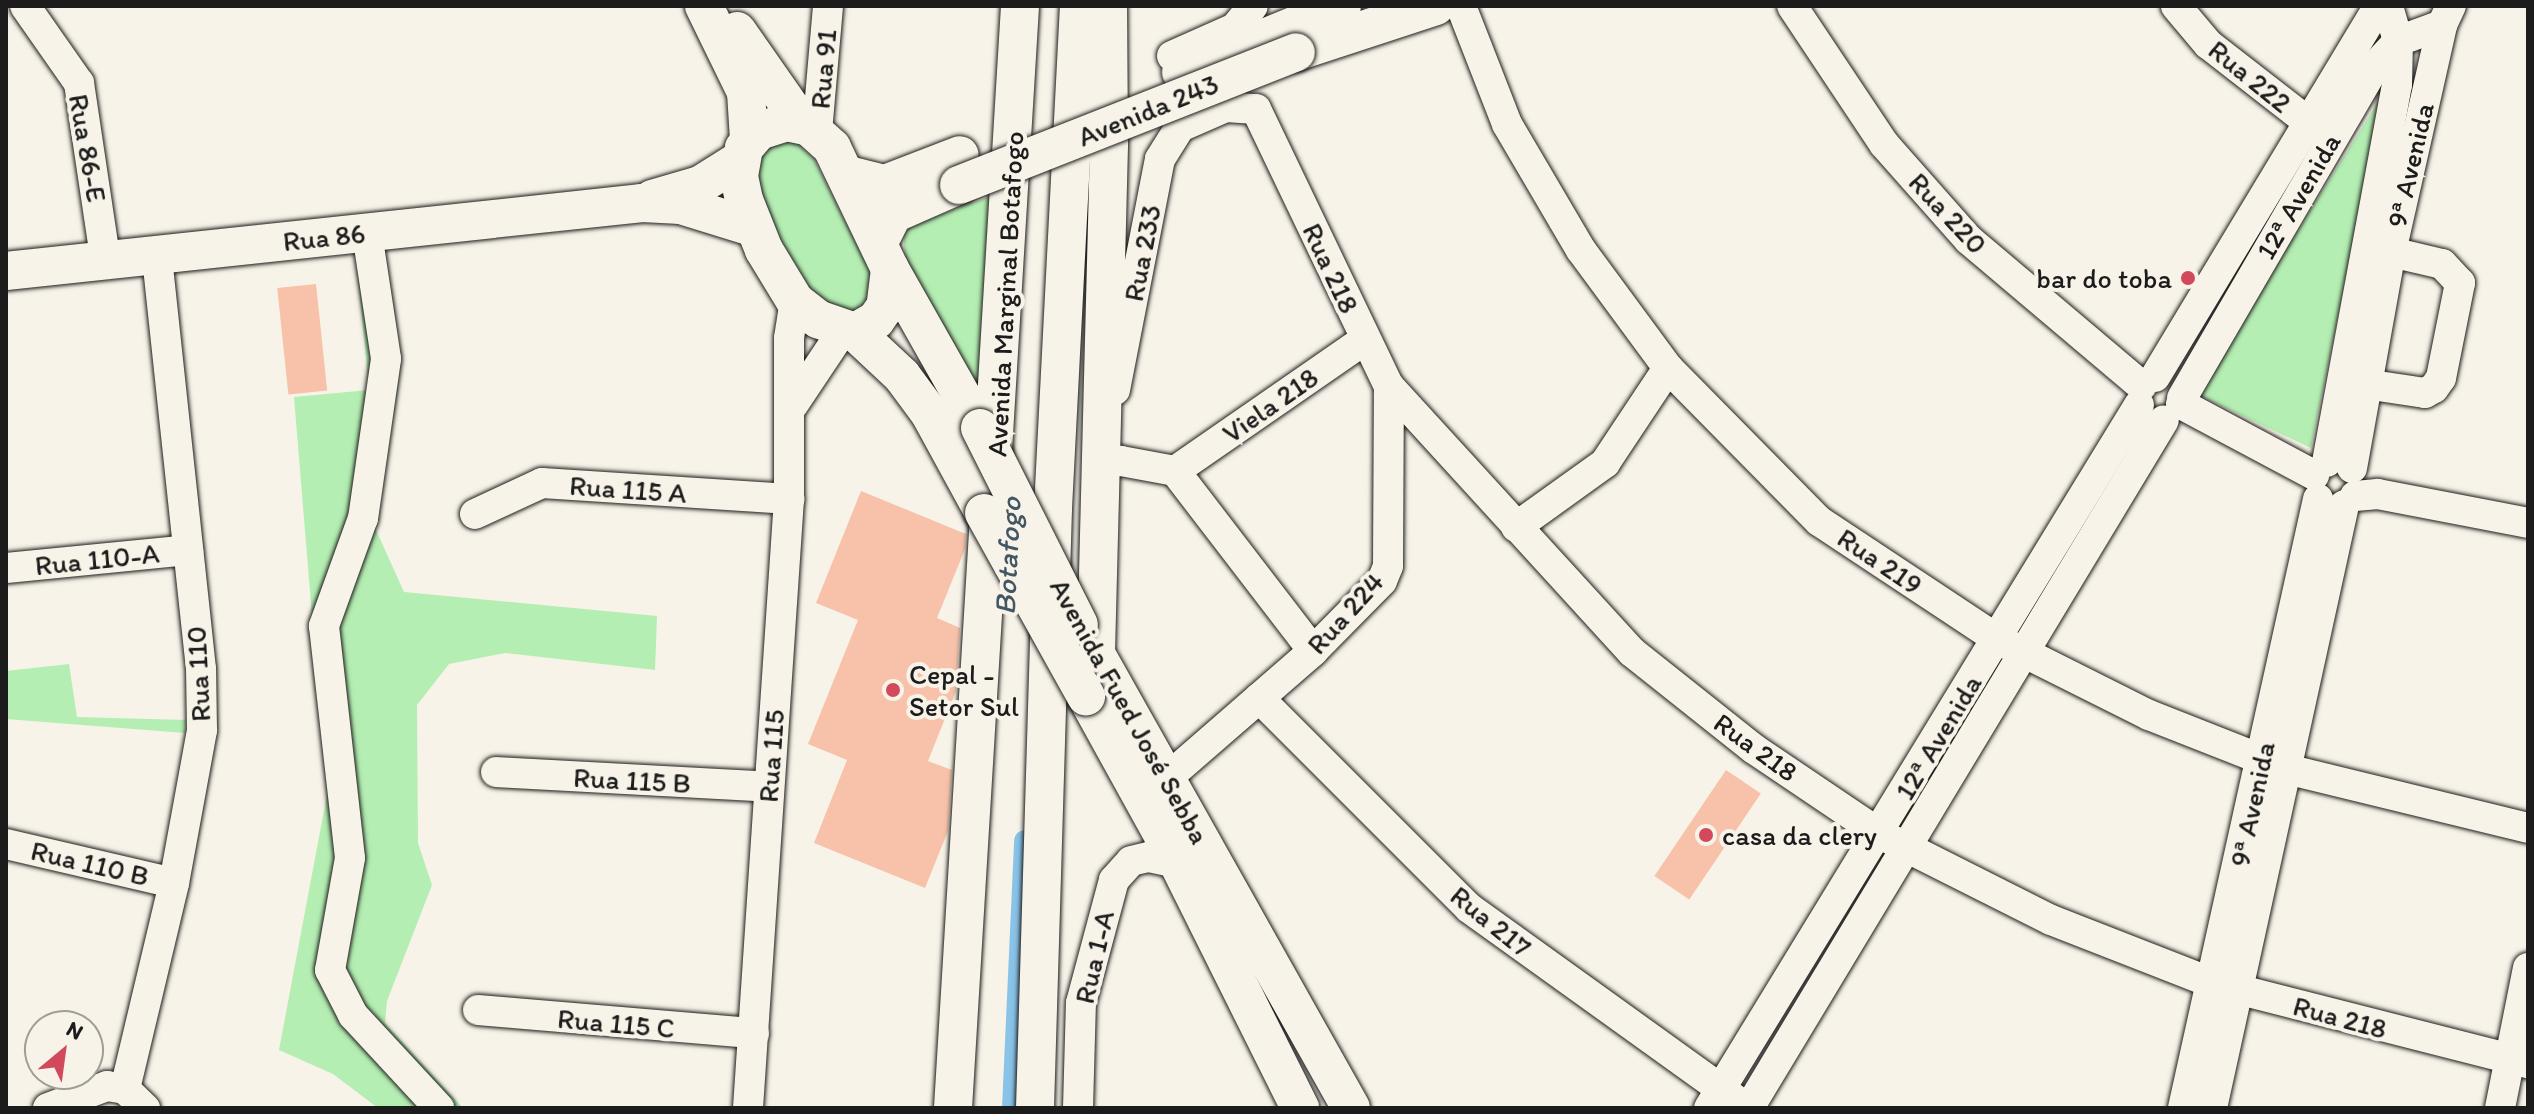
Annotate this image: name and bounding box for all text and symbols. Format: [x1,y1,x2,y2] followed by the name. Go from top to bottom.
[803,28,843,110] street label: Rua 91
[2202,33,2298,119] street label: Rua 222
[1073,67,1223,153] street label: Avenida 243
[62,91,114,205] street label: Rua 86-E
[2379,99,2441,231] street label: 9ª Avenida
[2248,127,2348,265] street label: 12ª Avenida
[980,130,1030,458] street label: Avenida Marginal Botafogo
[1902,165,1994,261] street label: Rua 220
[1116,202,1168,304] street label: Rua 233
[281,216,367,258] street label: Rua 86
[1296,218,1366,318] street label: Rua 218
[2037,261,2172,295] place label: bar do toba
[2179,269,2197,287] marker: bar do toba
[1216,360,1324,450] street label: Viela 218
[568,468,688,510] street label: Rua 115 A
[987,496,1029,616] water label: Botafogo
[1831,521,1929,601] street label: Rua 219
[33,536,161,582] street label: Rua 110-A
[1299,565,1391,661] street label: Rua 224
[1043,572,1217,850] street label: Avenida Fued José Sebba
[179,625,217,723] street label: Rua 110
[909,657,1019,723] place label: Cepal - Setor Sul
[1888,668,1988,806] street label: 12ª Avenida
[884,681,902,699] marker: Cepal - Setor Sul
[1707,705,1805,789] street label: Rua 218
[751,708,791,804] street label: Rua 115
[2222,738,2282,870] street label: 9ª Avenida
[572,760,692,800] street label: Rua 115 B
[1722,818,1877,852] place label: casa da clery
[1697,826,1715,844] marker: casa da clery
[28,833,152,893] street label: Rua 110 B
[1444,878,1538,964] street label: Rua 217
[1067,907,1121,1007] street label: Rua 1-A
[2290,988,2390,1046] street label: Rua 218
[556,1001,676,1045] street label: Rua 115 C
[24,1010,104,1090] north arrow
[62,1015,88,1046] text: N

